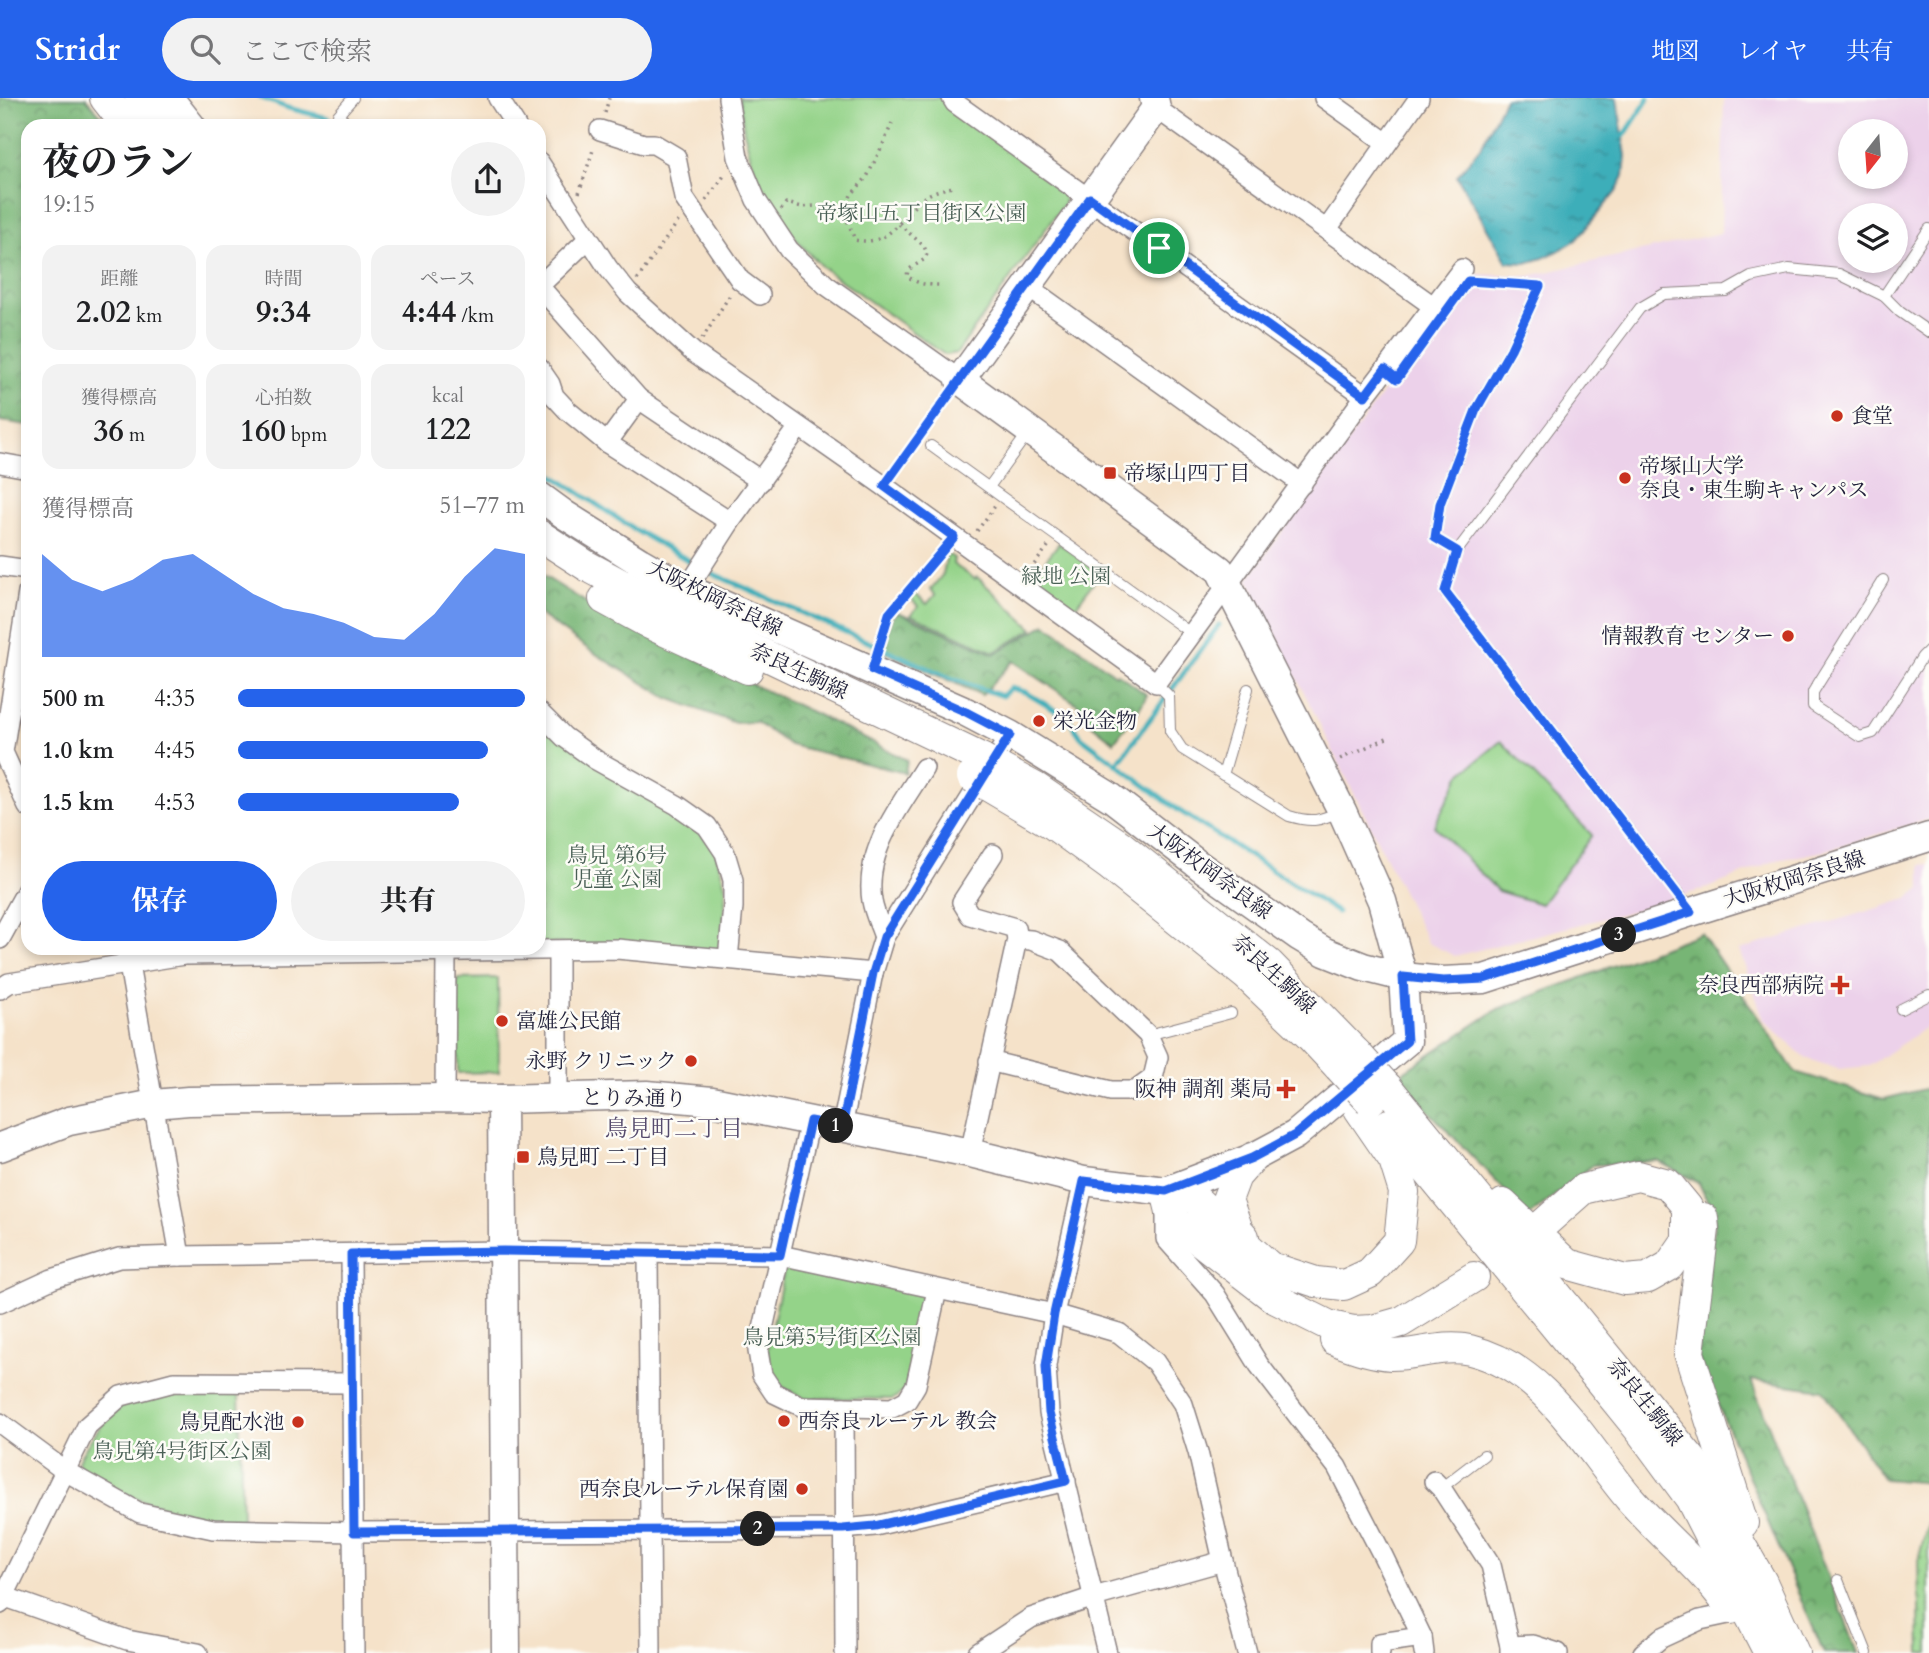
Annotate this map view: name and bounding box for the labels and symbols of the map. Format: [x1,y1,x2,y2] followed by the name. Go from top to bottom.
[1838,119,1908,189] north arrow
[816,199,1026,228] park label: 帝塚山五丁目街区公園
[1129,218,1189,278] pin
[1851,402,1893,431] place label: 食堂
[1829,408,1845,424] marker: 食堂
[1639,452,1869,505] place label: 帝塚山大学 奈良・東生駒キャンパス
[1124,459,1250,488] place label: 帝塚山四丁目
[1102,465,1118,481] marker: 帝塚山四丁目
[1617,470,1633,486] marker: 帝塚山大学 奈良・東生駒キャンパス
[642,553,787,644] street label: 大阪枚岡奈良線
[1021,562,1111,591] park label: 緑地 公園
[1601,622,1774,651] place label: 情報教育 センター
[1780,628,1796,644] marker: 情報教育 センター
[745,636,852,707] street label: 奈良生駒線
[1053,707,1137,736] place label: 栄光金物
[1031,713,1047,729] marker: 栄光金物
[1142,816,1278,926] street label: 大阪枚岡奈良線
[567,841,667,894] park label: 鳥見 第6号 児童 公園
[1720,844,1869,915] street label: 大阪枚岡奈良線
[1602,918,1636,952] pin: 3
[1225,928,1322,1021] street label: 奈良生駒線
[1698,971,1824,1000] place label: 奈良西部病院
[1830,975,1850,995] marker: 奈良西部病院
[516,1007,621,1036] place label: 富雄公民館
[494,1013,510,1029] marker: 富雄公民館
[526,1047,677,1076] place label: 永野 クリニック
[683,1053,699,1069] marker: 永野 クリニック
[1135,1075,1272,1104] place label: 阪神 調剤 薬局
[1278,1081,1294,1097] marker: 阪神 調剤 薬局
[581,1083,687,1114] street label: とりみ通り
[818,1108,854,1144] pin: 1
[605,1113,743,1144] district label: 鳥見町二丁目
[537,1143,669,1172] place label: 鳥見町 二丁目
[515,1149,531,1165] marker: 鳥見町 二丁目
[743,1323,921,1352] park label: 鳥見第5号街区公園
[1600,1352,1689,1452] street label: 奈良生駒線
[798,1407,997,1436] place label: 西奈良 ルーテル 教会
[179,1408,284,1437] place label: 鳥見配水池
[776,1413,792,1429] marker: 西奈良 ルーテル 教会
[290,1414,306,1430] marker: 鳥見配水池
[93,1437,271,1466] park label: 鳥見第4号街区公園
[579,1475,788,1504] place label: 西奈良ルーテル保育園
[794,1481,810,1497] marker: 西奈良ルーテル保育園
[740,1512,776,1546] pin: 2

